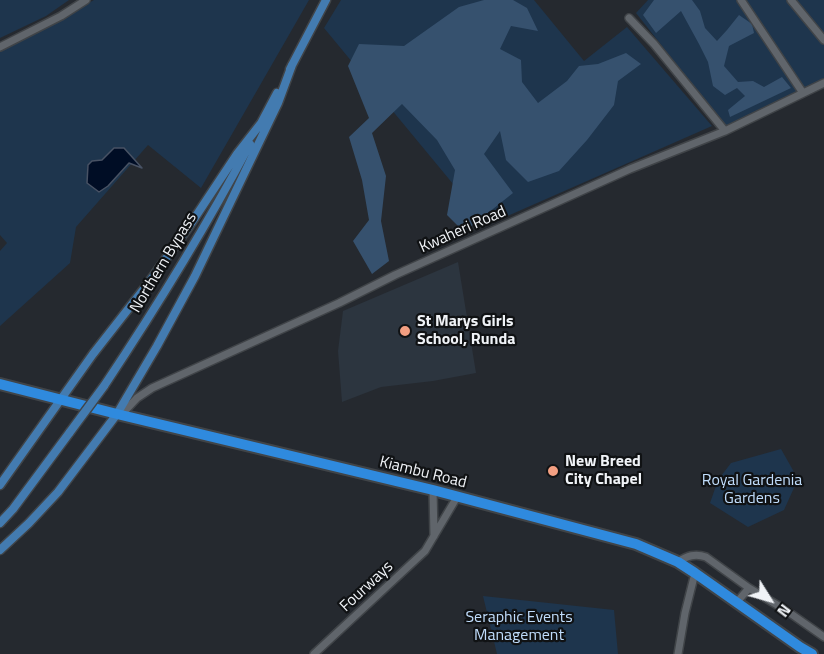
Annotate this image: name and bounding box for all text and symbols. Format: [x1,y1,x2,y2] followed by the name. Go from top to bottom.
[417,202,509,258] street label: Kwaheri Road
[127,209,201,317] street label: Northern Bypass
[417,312,515,350] place label: St Marys Girls School, Runda
[398,324,412,338] marker: St Marys Girls School, Runda
[565,452,642,490] place label: New Breed City Chapel
[377,453,469,493] street label: Kiambu Road
[546,464,560,478] marker: New Breed City Chapel
[702,471,802,509] park label: Royal Gardenia Gardens
[336,558,398,616] street label: Fourways
[740,570,800,630] north arrow
[771,599,797,622] text: N
[465,608,573,646] park label: Seraphic Events Management

